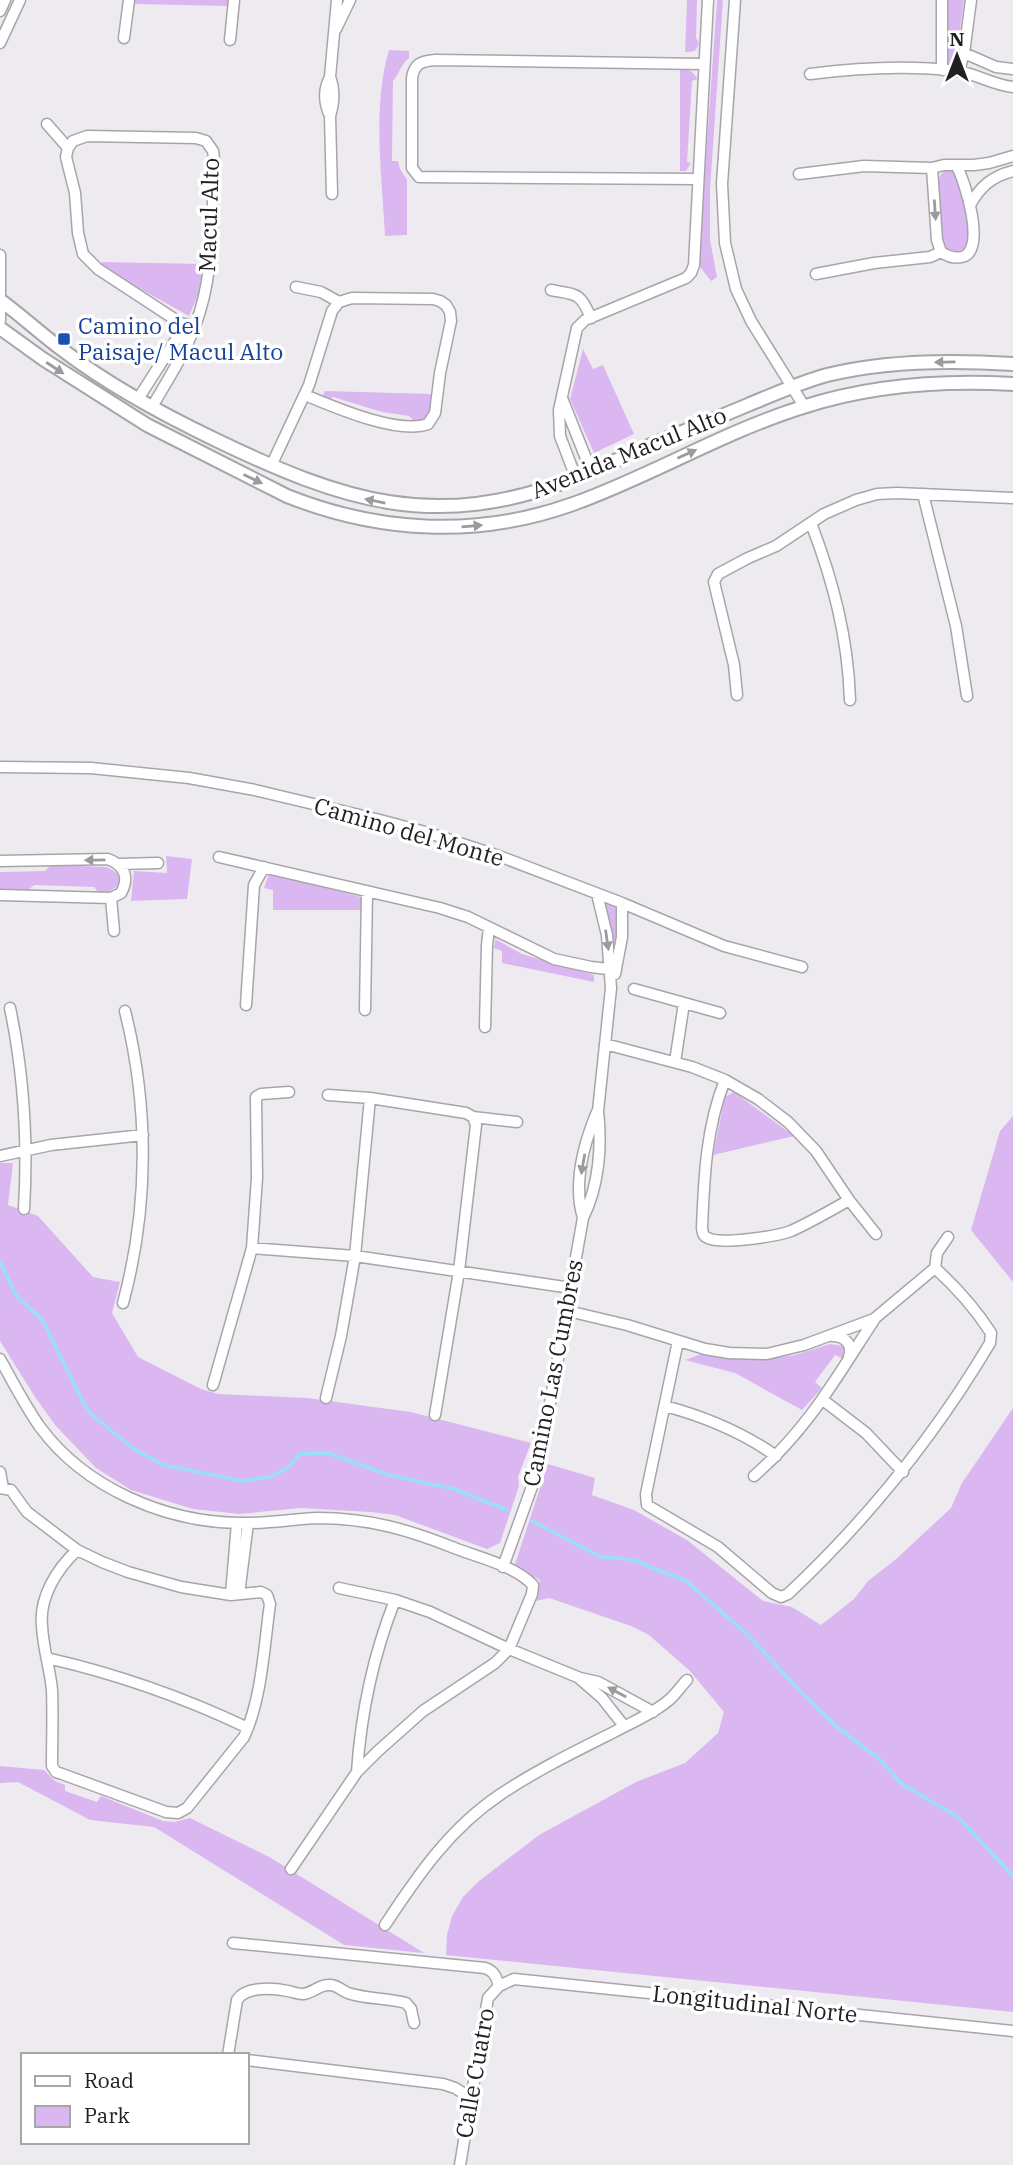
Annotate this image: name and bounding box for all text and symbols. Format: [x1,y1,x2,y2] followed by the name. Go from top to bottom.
[922,21,992,91] north arrow
[949,27,965,51] text: N
[191,157,225,273] street label: Macul Alto
[930,200,941,222] one-way arrow
[78,310,283,366] place label: Camino del Paisaje/ Macul Alto
[56,331,72,347] marker: Camino del Paisaje/ Macul Alto
[934,356,956,368] one-way arrow
[45,361,65,374] one-way arrow
[527,399,731,505] street label: Avenida Macul Alto
[676,448,697,459] one-way arrow
[243,474,263,485] one-way arrow
[364,495,386,506] one-way arrow
[461,520,483,531] one-way arrow
[311,790,508,872] street label: Camino del Monte
[84,854,106,865] one-way arrow
[602,930,613,952] one-way arrow
[577,1153,588,1175] one-way arrow
[515,1257,589,1489] street label: Camino Las Cumbres
[607,1686,627,1698] one-way arrow
[651,1977,859,2029] street label: Longitudinal Norte
[448,2005,500,2140] street label: Calle Cuatro
[21,2053,248,2144] legend
[84,2066,134,2094] text: Road
[84,2101,131,2129] text: Park

